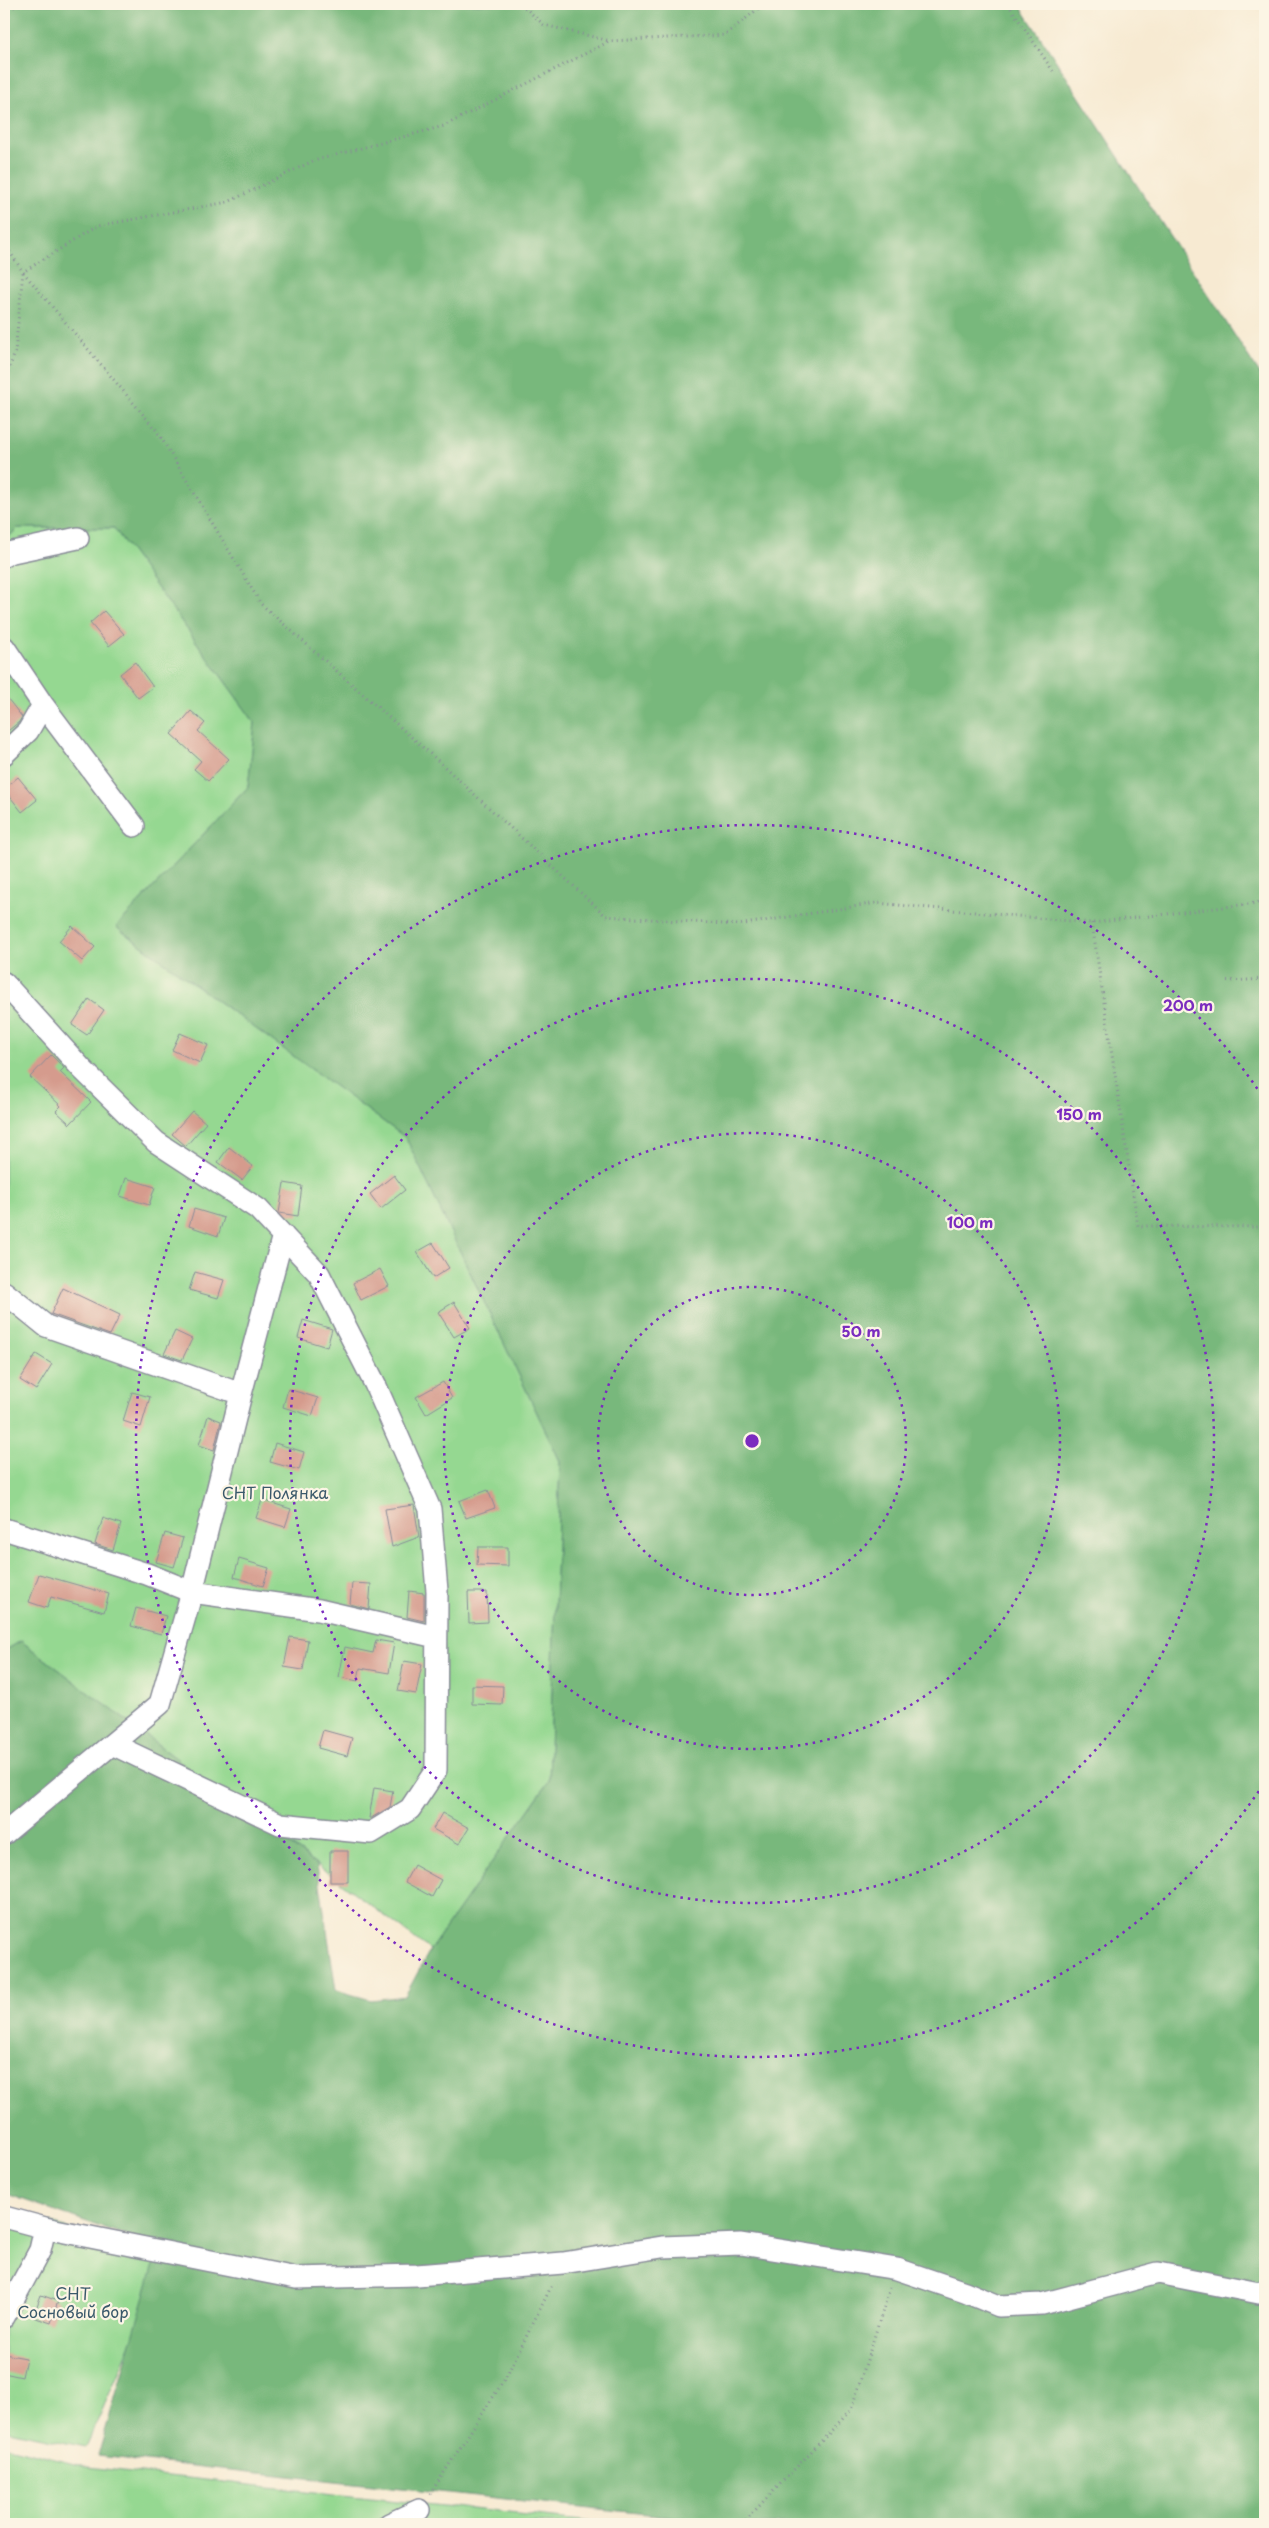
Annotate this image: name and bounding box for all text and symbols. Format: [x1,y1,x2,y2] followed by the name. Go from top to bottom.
[1163,993,1213,1016] text: 200 m
[1056,1102,1102,1125] text: 150 m
[947,1210,993,1233] text: 100 m
[842,1319,880,1342] text: 50 m
[743,1432,761,1450] centre of rings
[222,1480,328,1504] park label: СНТ Полянка
[17,2281,129,2323] park label: СНТ Сосновый бор

